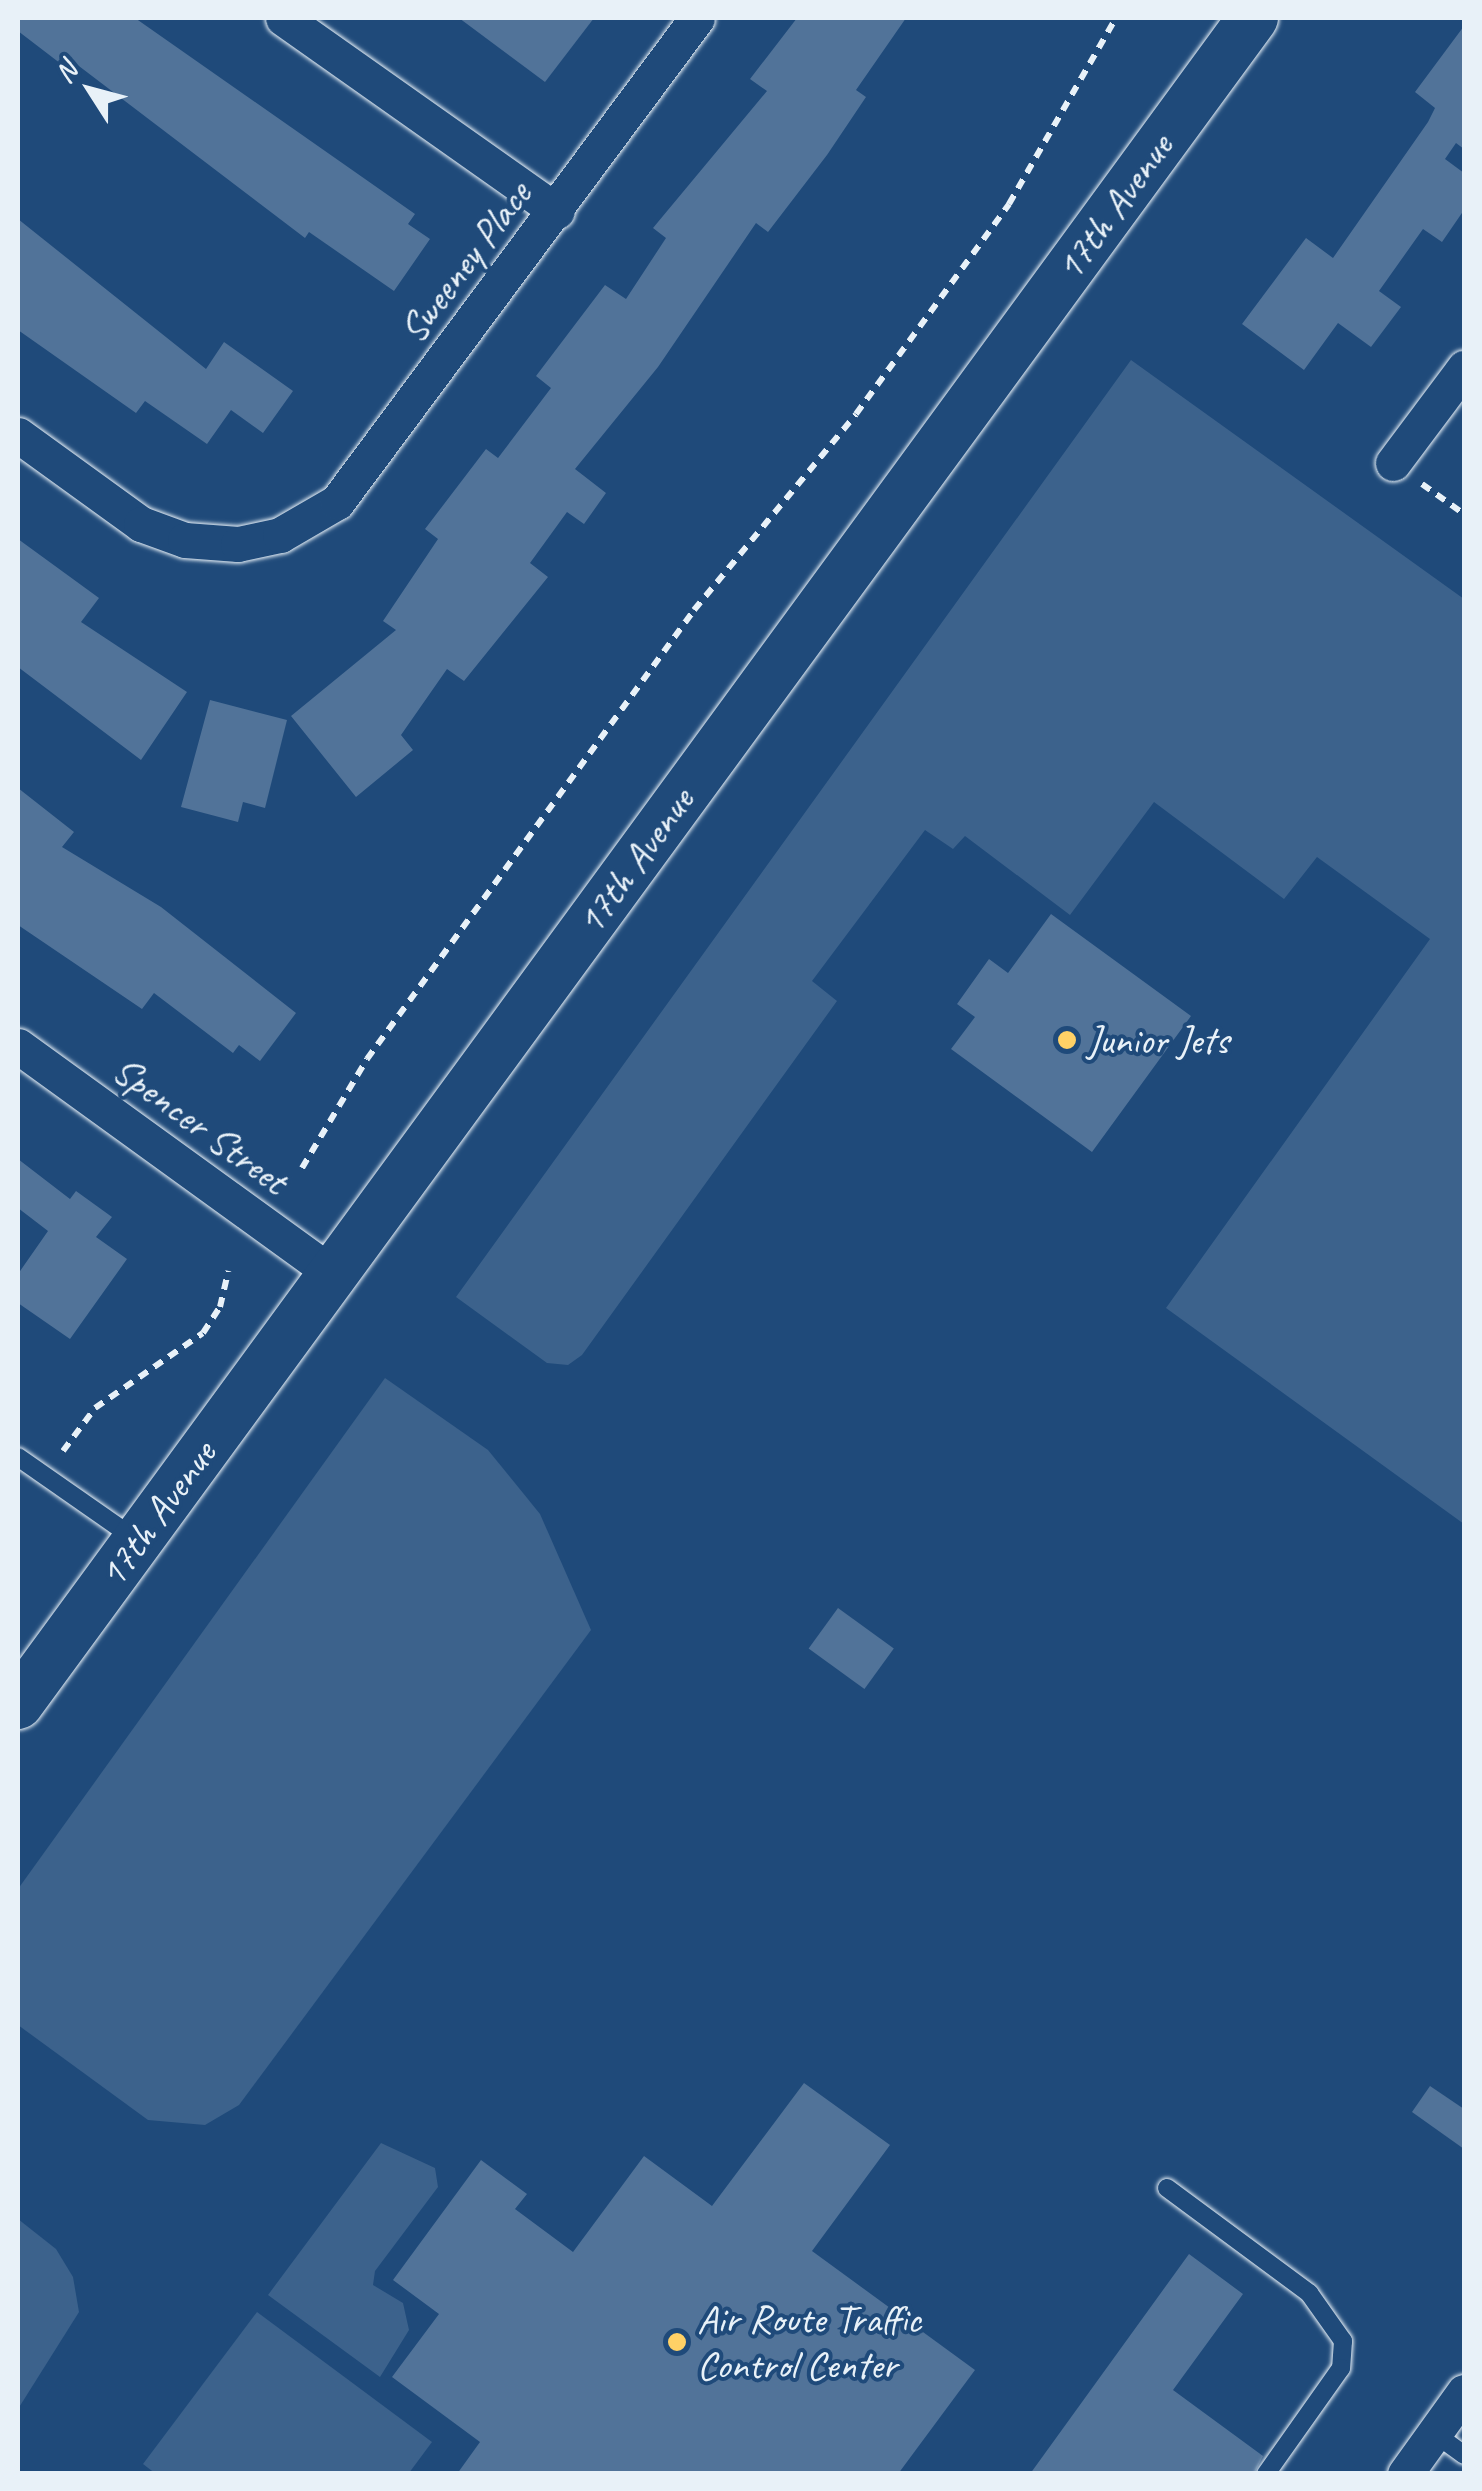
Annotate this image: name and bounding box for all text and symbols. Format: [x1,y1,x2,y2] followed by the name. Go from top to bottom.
[40,40,140,140] north arrow
[46,55,85,89] text: N
[1045,125,1183,289] street label: 17th Avenue
[389,172,541,352] street label: Sweeney Place
[566,779,704,943] street label: 17th Avenue
[1087,1016,1229,1064] place label: Junior Jets
[1056,1029,1078,1051] marker: Junior Jets
[103,1045,297,1205] street label: Spencer Street
[88,1432,226,1596] street label: 17th Avenue
[697,2295,922,2389] place label: Air Route Traffic Control Center
[666,2331,688,2353] marker: Air Route Traffic Control Center

